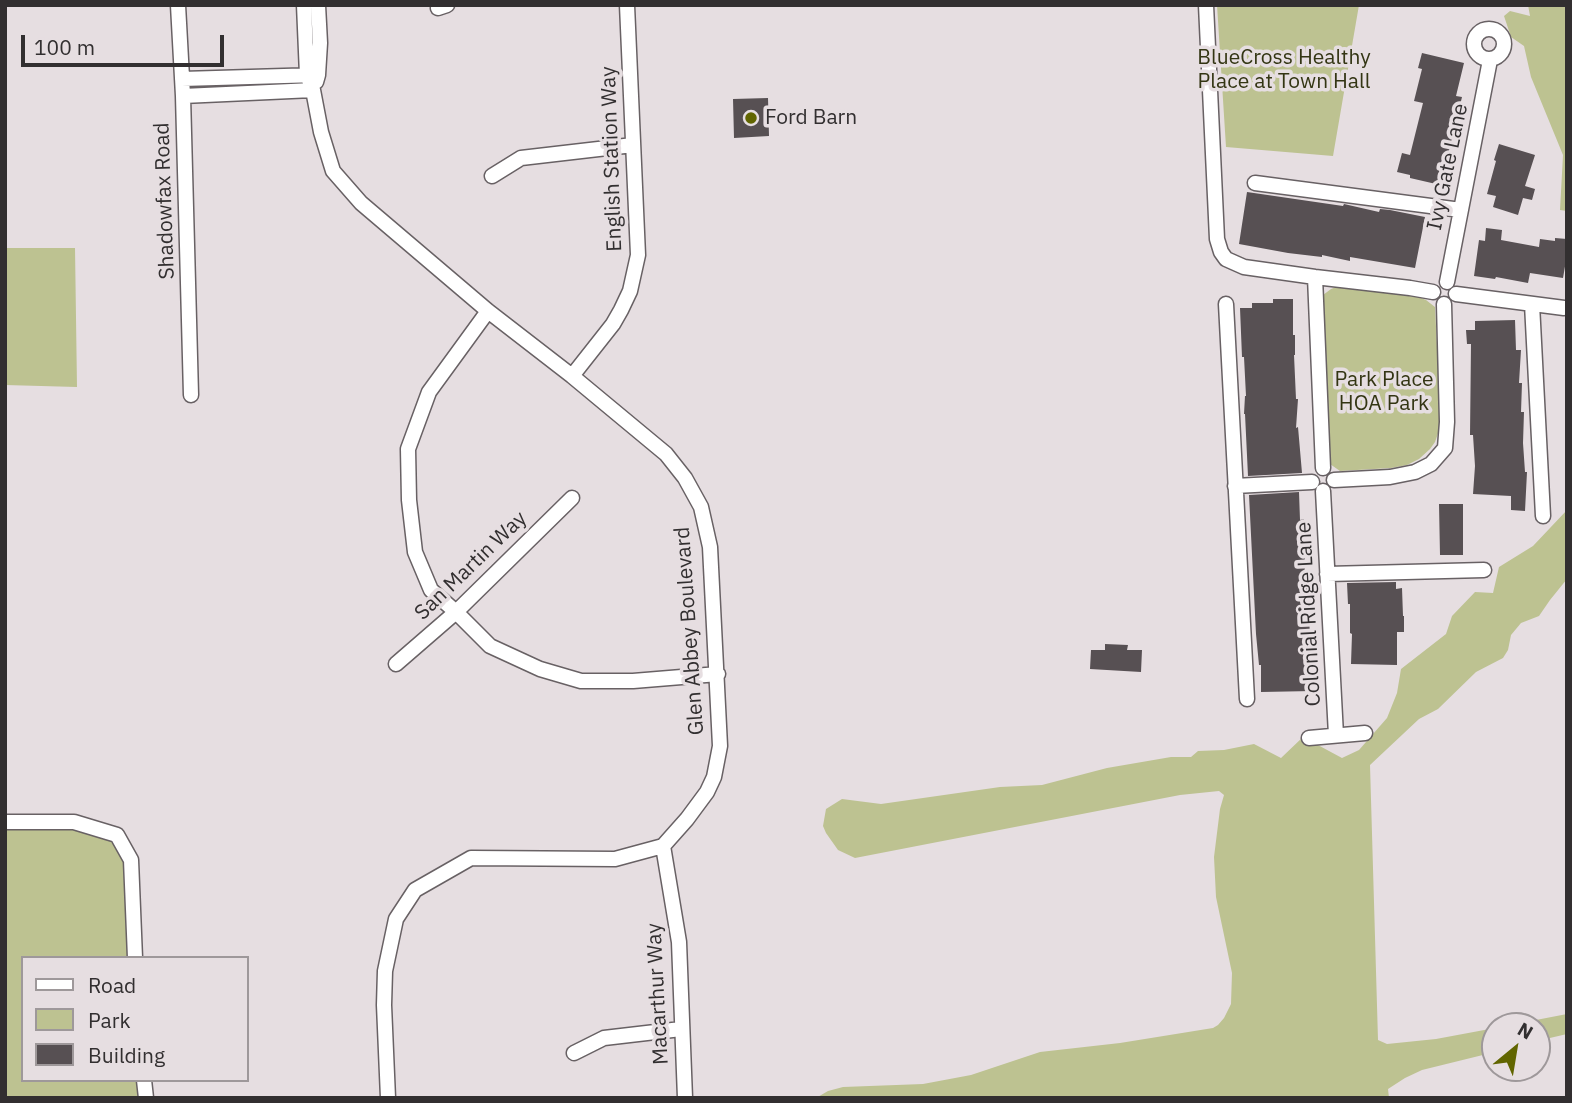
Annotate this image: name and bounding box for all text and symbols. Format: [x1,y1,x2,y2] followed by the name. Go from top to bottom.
[24,21,228,65] scale bar
[34,33,95,61] text: 100 m
[1197,45,1371,95] park label: BlueCross Healthy Place at Town Hall
[596,66,628,252] street label: English Station Way
[1422,101,1474,233] street label: Ivy Gate Lane
[765,105,857,131] place label: Ford Barn
[743,110,759,126] marker: Ford Barn
[150,122,180,280] street label: Shadowfax Road
[1334,367,1434,417] park label: Park Place HOA Park
[410,506,532,626] street label: San Martin Way
[1292,521,1326,707] street label: Colonial Ridge Lane
[670,526,710,736] street label: Glen Abbey Boulevard
[642,923,674,1065] street label: Macarthur Way
[21,956,248,1082] legend
[88,971,136,999] text: Road
[88,1006,131,1034] text: Park
[1481,1012,1551,1082] north arrow
[1514,1017,1537,1044] text: N
[88,1041,165,1069] text: Building

